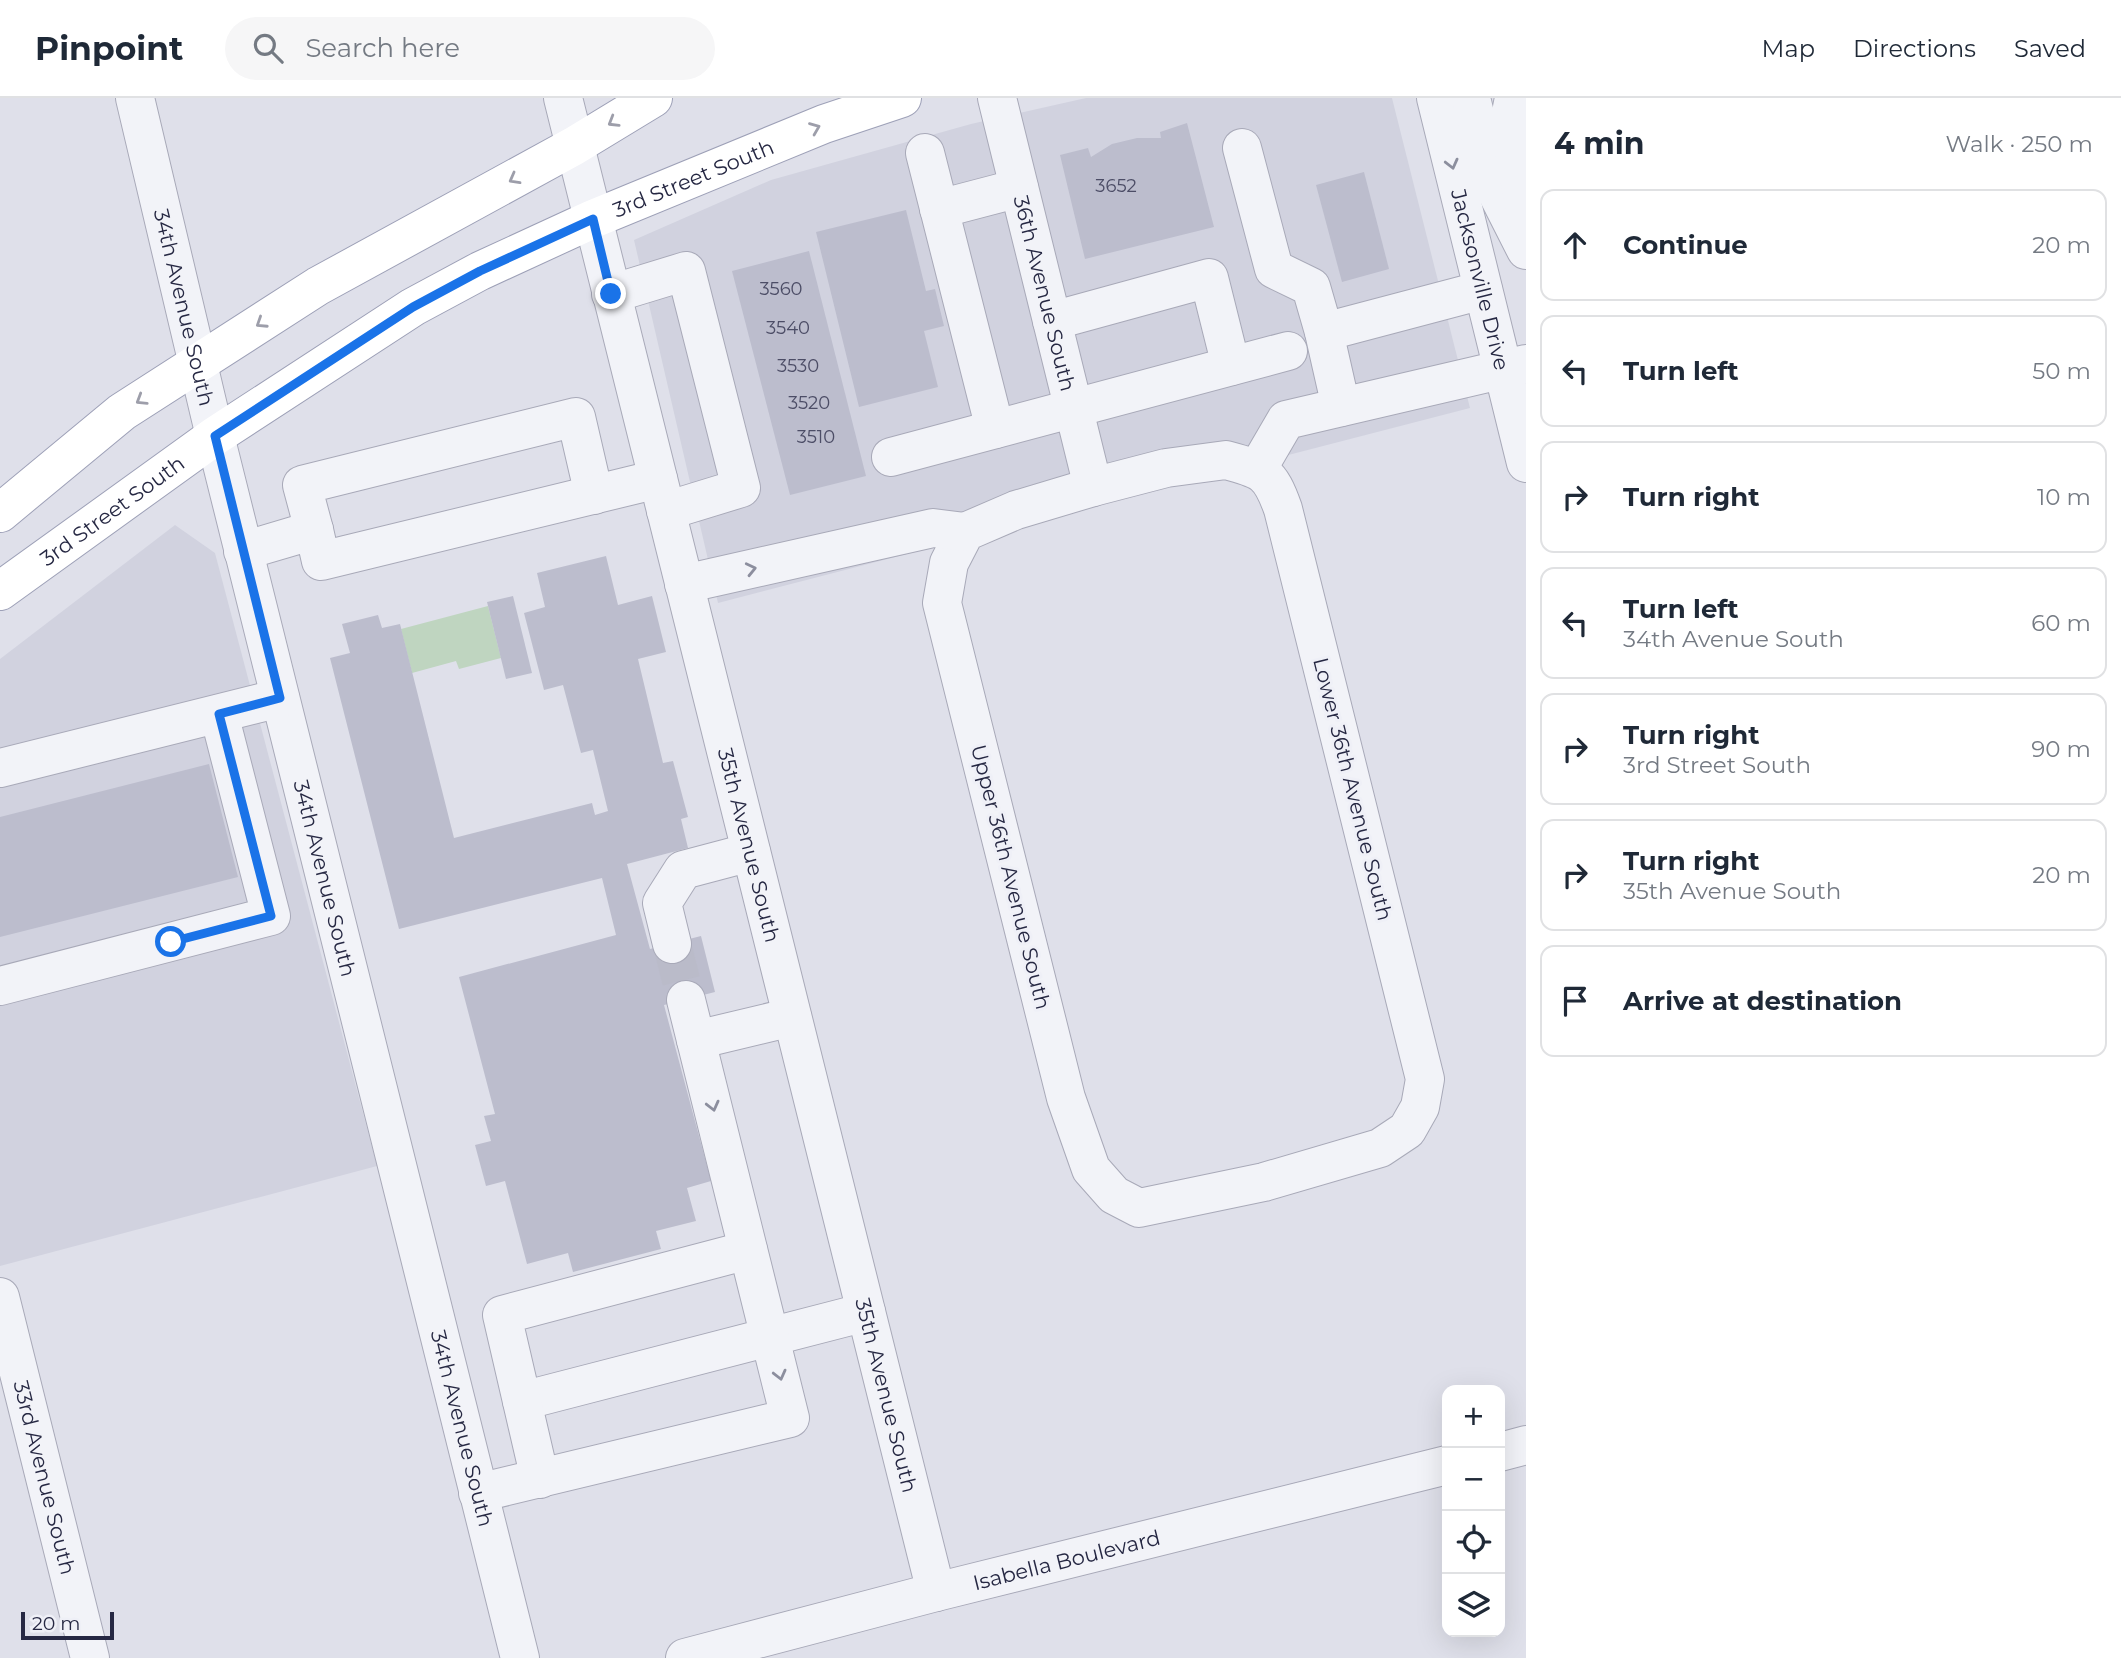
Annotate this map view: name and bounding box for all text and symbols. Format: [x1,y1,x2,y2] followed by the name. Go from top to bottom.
[225,17,715,80] search box
[35,28,183,68] text: Pinpoint
[249,29,287,67] icon: search
[305,32,460,64] text: Search here
[1762,34,1815,63] text: Map
[1853,34,1976,63] text: Directions
[2014,34,2086,63] text: Saved
[608,114,621,127] one-way arrow
[808,122,820,136] one-way arrow
[1554,125,1644,162] text: 4 min
[1946,130,2093,158] text: Walk · 250 m
[609,134,777,222] street label: 3rd Street South
[1444,158,1458,170] one-way arrow
[509,170,521,184] one-way arrow
[1095,175,1137,197] house number: 3652
[1446,185,1515,373] street label: Jacksonville Drive
[1009,193,1081,394] street label: 36th Avenue South
[149,206,220,408] street label: 34th Avenue South
[1556,226,1594,264] icon: ahead
[1623,229,1748,261] text: Continue
[2032,231,2091,259] text: 20 m
[595,278,626,309] route end
[759,278,803,300] house number: 3560
[256,315,269,327] one-way arrow
[766,317,810,339] house number: 3540
[1556,352,1594,390] icon: left
[777,355,819,377] house number: 3530
[1623,355,1739,387] text: Turn left
[2032,357,2091,385] text: 50 m
[136,391,149,404] one-way arrow
[788,392,830,414] house number: 3520
[797,426,835,448] house number: 3510
[35,450,189,571] street label: 3rd Street South
[1556,478,1594,516] icon: right
[1623,481,1759,513] text: Turn right
[2037,483,2091,511] text: 10 m
[745,563,757,577] one-way arrow
[1623,593,1739,625] text: Turn left
[1556,604,1594,642] icon: left
[2031,609,2091,637] text: 60 m
[1623,625,1844,653] text: 34th Avenue South
[1308,655,1398,923] street label: Lower 36th Avenue South
[1623,719,1759,751] text: Turn right
[1556,730,1594,768] icon: right
[2031,735,2091,763] text: 90 m
[966,742,1056,1012] street label: Upper 36th Avenue South
[713,745,786,945] street label: 35th Avenue South
[1623,751,1811,779] text: 3rd Street South
[289,777,362,979] street label: 34th Avenue South
[1623,845,1759,877] text: Turn right
[1556,856,1594,894] icon: right
[2032,861,2091,889] text: 20 m
[1623,877,1841,905] text: 35th Avenue South
[155,926,186,957] route start
[1556,982,1594,1020] icon: arrive
[1623,985,1902,1017] text: Arrive at destination
[705,1100,719,1112] one-way arrow
[851,1295,923,1495] street label: 35th Avenue South
[426,1327,499,1529] street label: 34th Avenue South
[772,1369,786,1381] one-way arrow
[9,1378,81,1577] street label: 33rd Avenue South
[1442,1385,1505,1637] map controls
[1442,1385,1505,1448] button: +
[1442,1448,1505,1511] button: −
[1442,1511,1505,1574] button: locate
[970,1524,1163,1595] street label: Isabella Boulevard
[1442,1574,1505,1637] button: layers
[21,1609,114,1641] scale bar
[32,1612,80,1635] text: 20 m

